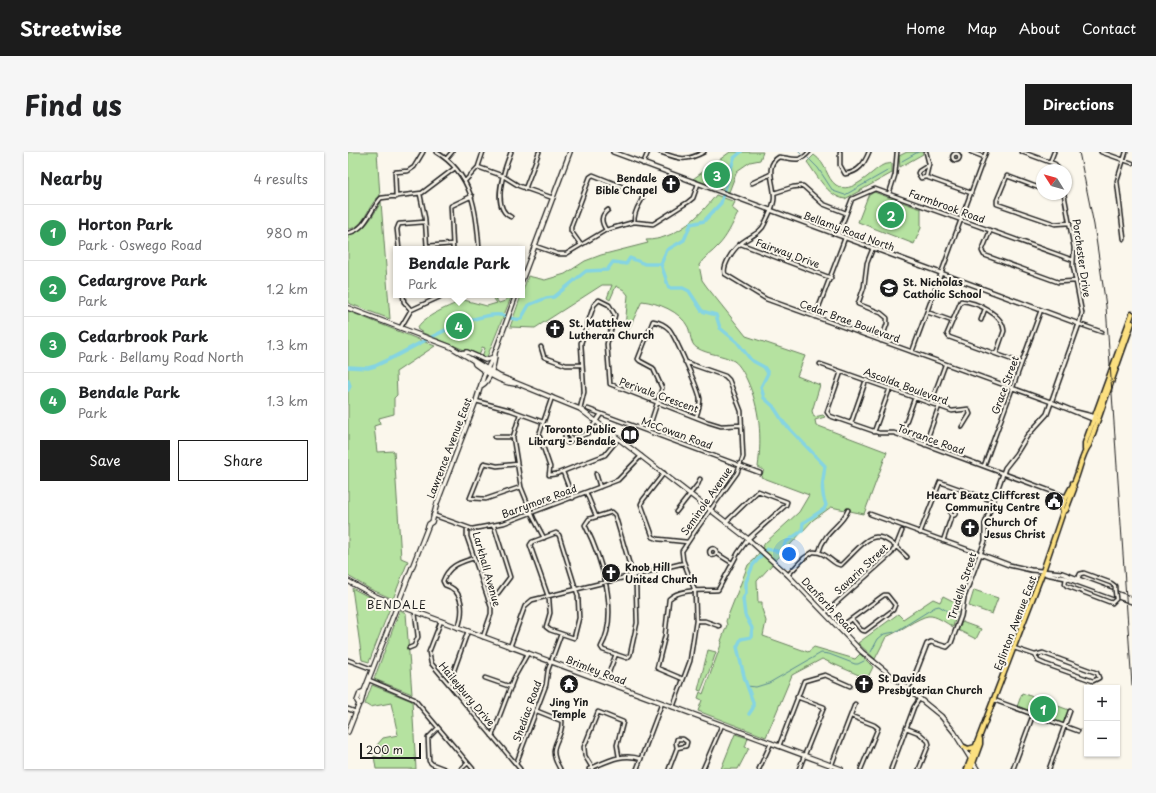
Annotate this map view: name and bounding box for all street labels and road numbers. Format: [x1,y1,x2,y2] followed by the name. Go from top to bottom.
[907,185,987,226] street label: Farmbrook Road
[801,207,897,255] street label: Bellamy Road North
[1070,218,1095,298] street label: Porchester Drive
[754,234,823,271] street label: Fairway Drive
[798,295,903,346] street label: Cedar Brae Boulevard
[987,354,1022,416] street label: Grace Street
[862,363,950,408] street label: Ascolda Boulevard
[617,373,701,416] street label: Perivale Crescent
[422,395,475,500] street label: Lawrence Avenue East
[639,413,715,452] street label: McCowan Road
[895,419,967,458] street label: Torrance Road
[676,463,735,538] street label: Seminole Avenue
[499,480,579,521] street label: Barrymore Road
[470,530,505,608] street label: Larkhall Avenue
[830,540,891,598] street label: Savarin Street
[944,550,979,621] street label: Trudelle Street
[799,573,858,636] street label: Danforth Road
[990,573,1040,672] street label: Eglinton Avenue East
[563,651,629,689] street label: Brimley Road
[436,658,499,729] street label: Haileybury Drive
[509,678,545,744] street label: Shediac Road

